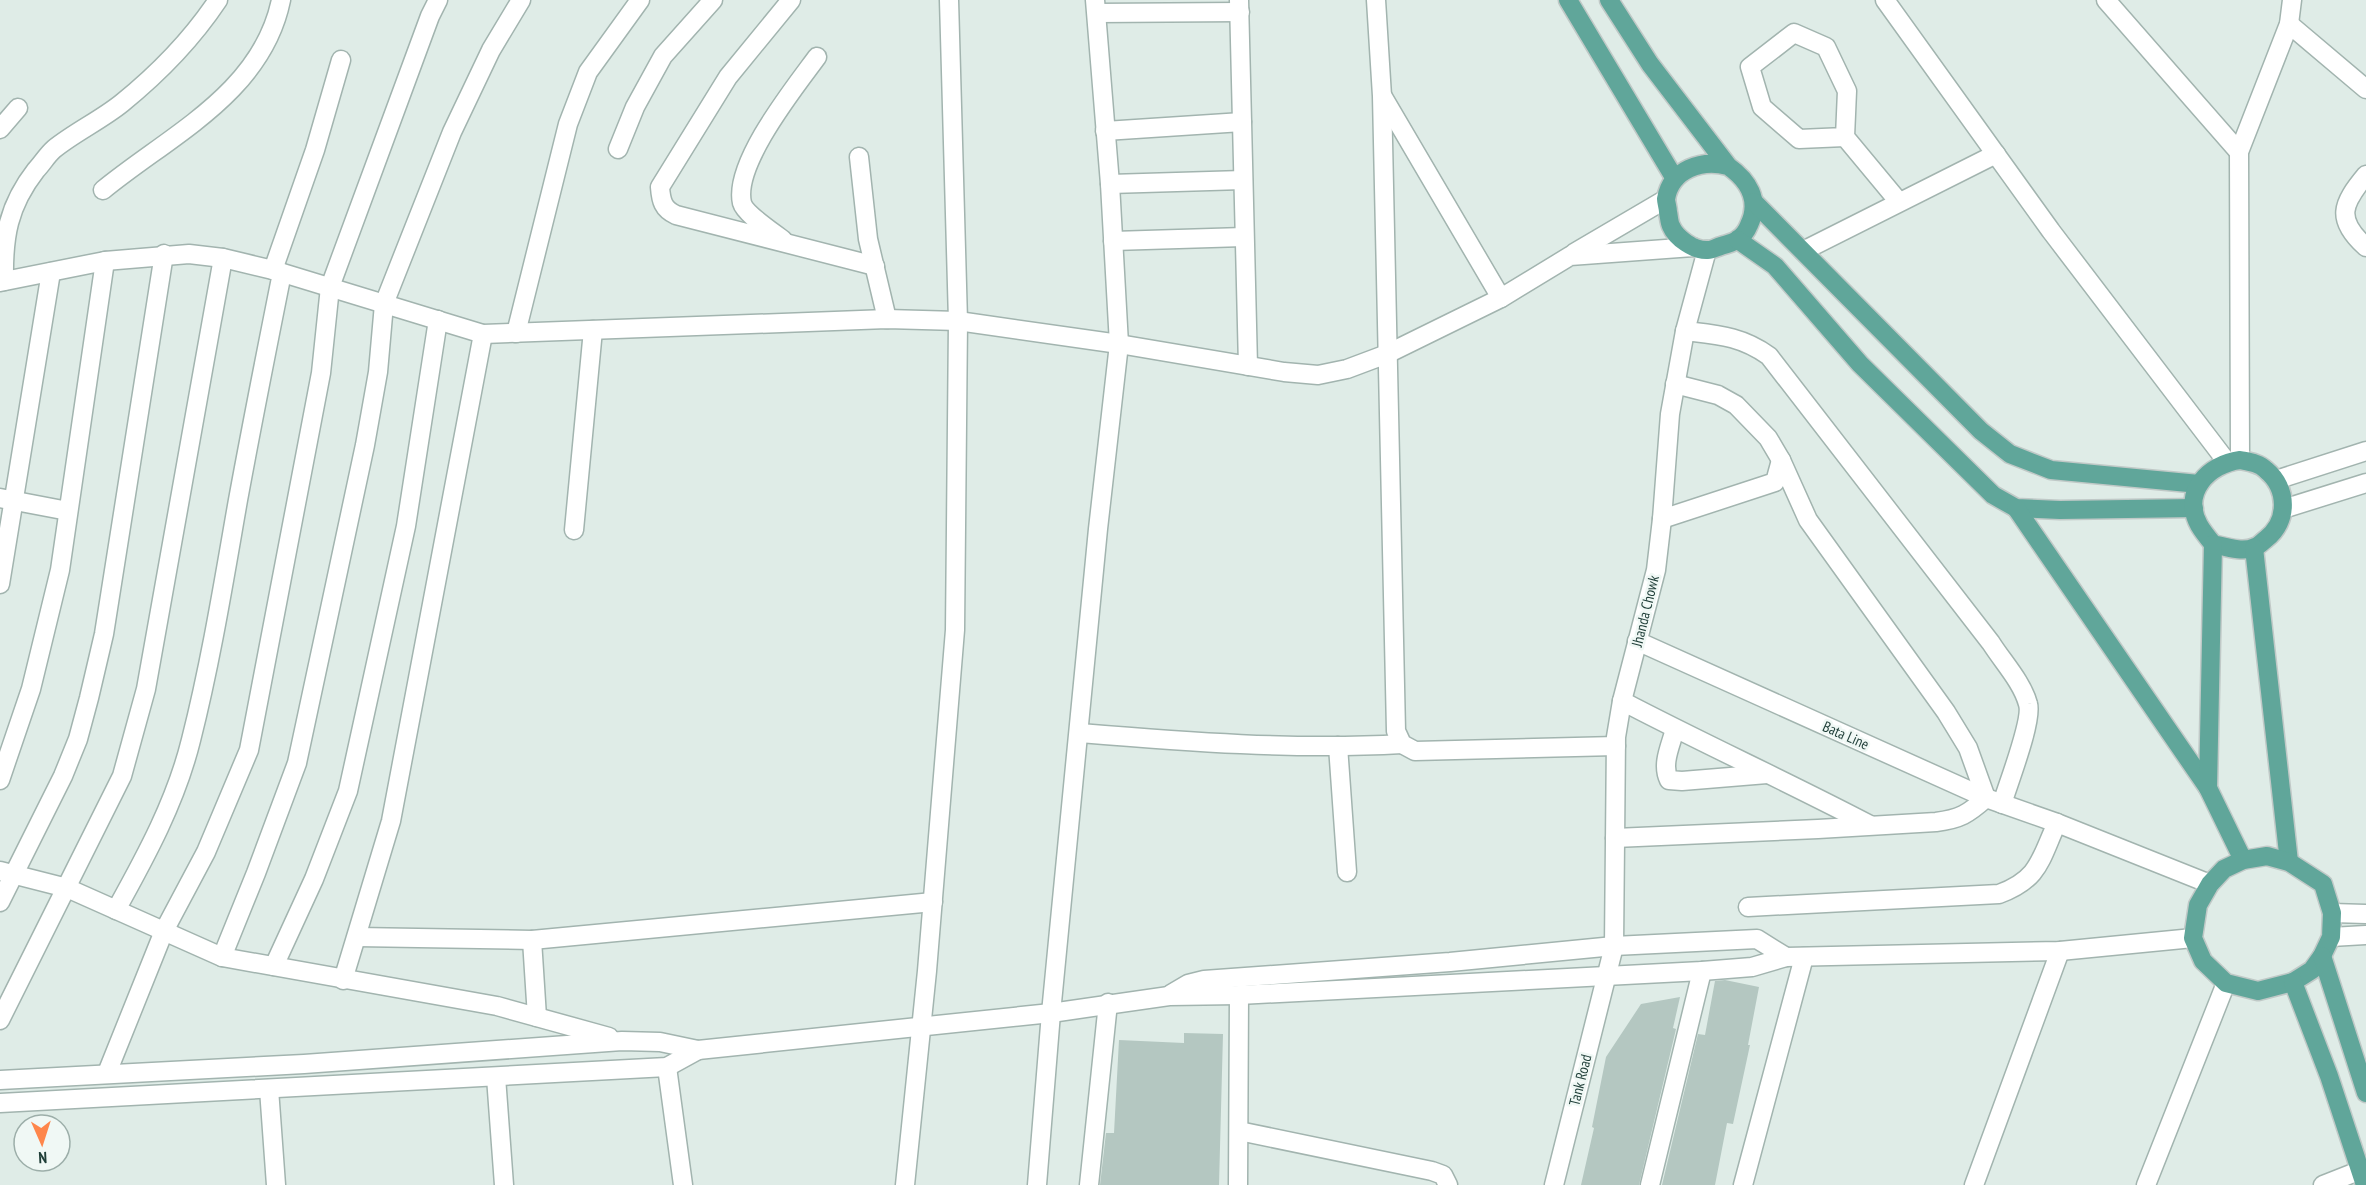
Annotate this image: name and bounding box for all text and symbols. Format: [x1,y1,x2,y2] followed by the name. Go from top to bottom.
[1627,573,1663,650] street label: Jhanda Chowk
[1820,716,1872,754] street label: Bata Line
[1564,1052,1596,1108] street label: Tank Road
[12,1113,72,1173] north arrow
[38,1148,48,1168] text: N

